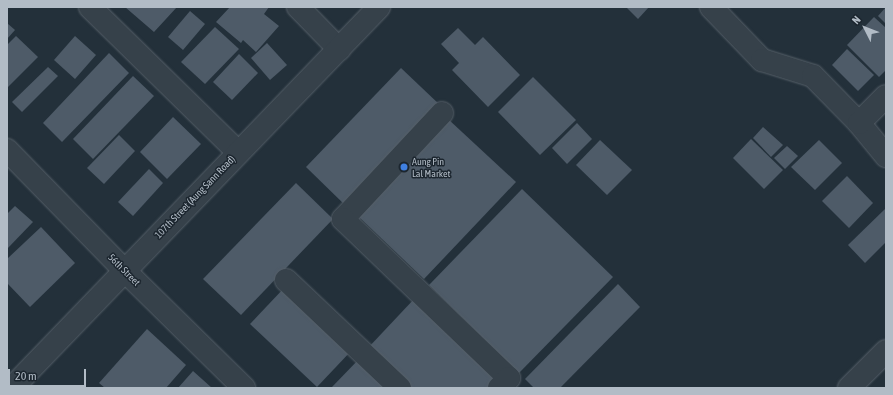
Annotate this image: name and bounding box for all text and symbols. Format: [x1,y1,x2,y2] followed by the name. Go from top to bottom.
[845,8,885,48] north arrow
[849,14,863,26] text: N
[152,153,238,241] street label: 107th Street (Aung Sann Road)
[412,155,450,178] place label: Aung Pin Lal Market
[399,162,409,172] marker: Aung Pin Lal Market
[105,251,143,289] street label: 56th Street
[10,361,88,387] scale bar
[15,369,37,383] text: 20 m

